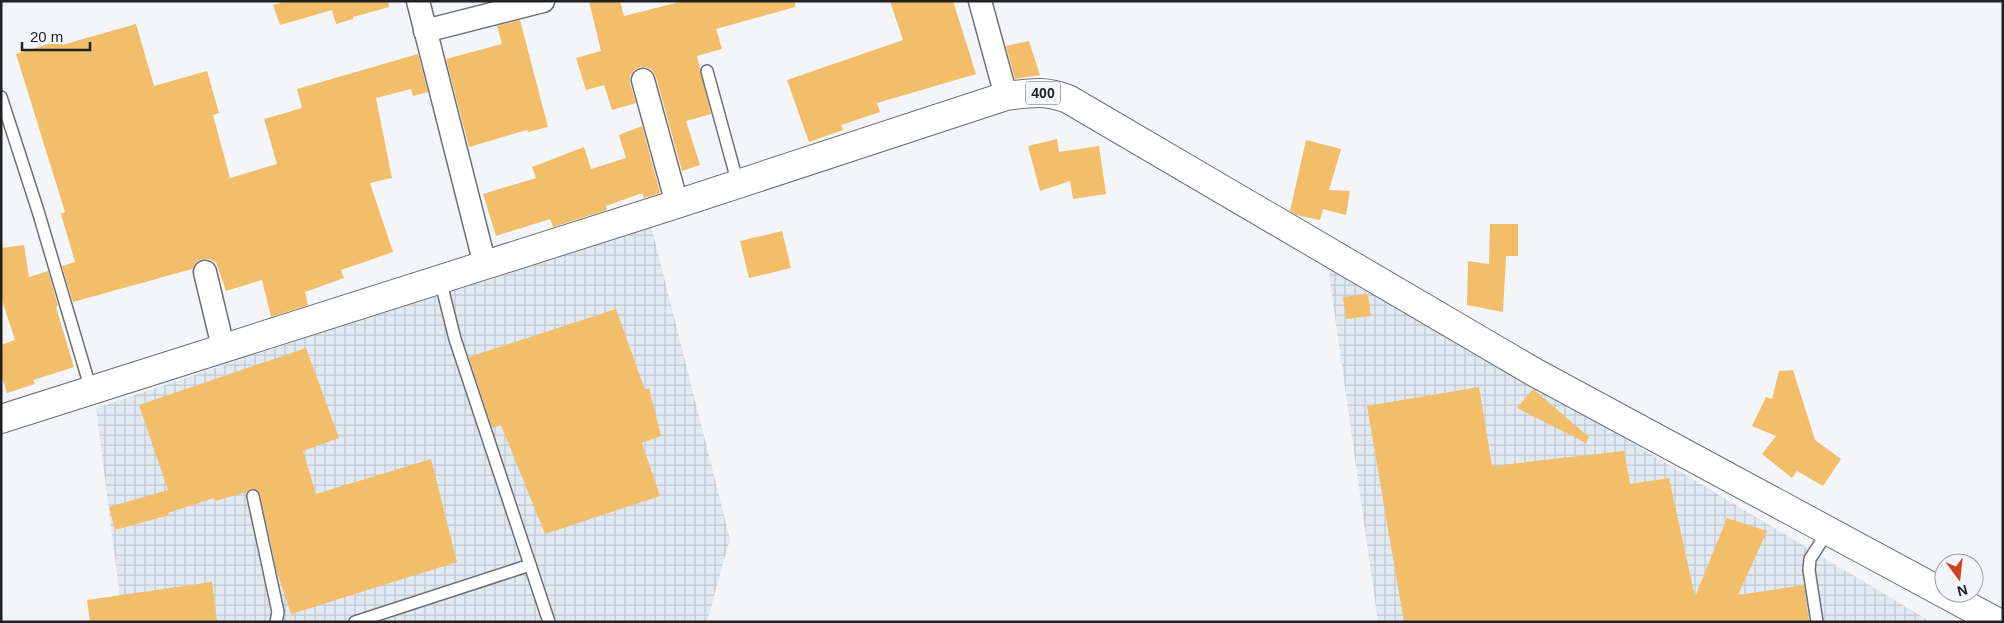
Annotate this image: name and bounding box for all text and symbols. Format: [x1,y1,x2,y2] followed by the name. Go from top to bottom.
[22,20,90,52] scale bar
[30,28,63,45] text: 20 m
[1026,82,1060,105] road number: 400
[1934,553,1984,603] north arrow
[1955,582,1969,600] text: N

